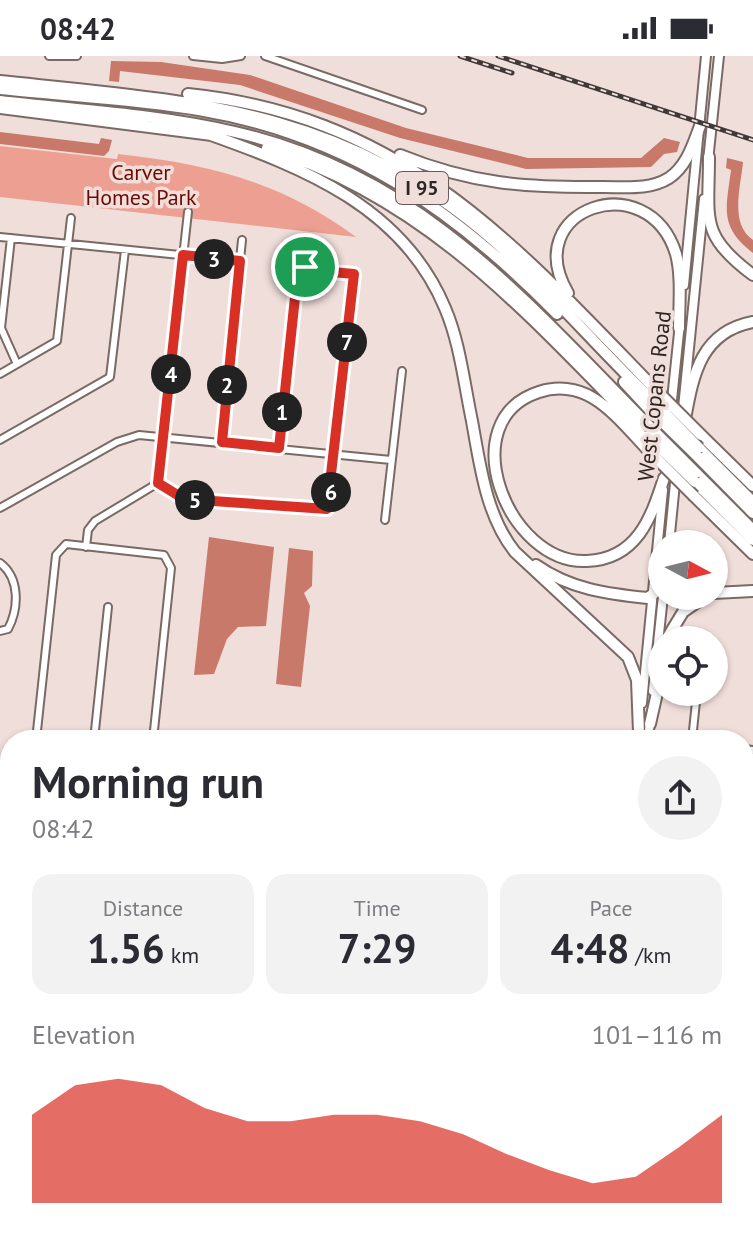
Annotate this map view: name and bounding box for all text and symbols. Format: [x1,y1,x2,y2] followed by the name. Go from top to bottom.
[40,9,116,48] text: 08:42
[85,158,197,211] park label: Carver Homes Park
[396,172,448,204] road number: I 95
[271,233,339,301] pin
[194,239,234,279] pin: 3
[208,245,220,273] text: 3
[283,245,327,289] icon: arrive
[631,309,677,483] street label: West Copans Road
[327,322,367,362] pin: 7
[341,328,353,356] text: 7
[151,354,191,394] pin: 4
[165,360,177,388] text: 4
[207,365,247,405] pin: 2
[221,371,233,399] text: 2
[262,392,302,432] pin: 1
[276,398,288,426] text: 1
[311,472,351,512] pin: 6
[325,478,337,506] text: 6
[175,480,215,520] pin: 5
[189,486,201,514] text: 5
[648,530,728,610] north arrow
[648,530,728,706] map controls
[648,626,728,706] button: locate
[32,753,264,810] text: Morning run
[638,756,722,840] button: share
[32,812,94,845] text: 08:42
[103,894,183,922] text: Distance
[353,894,401,922] text: Time
[589,894,633,922] text: Pace
[87,922,165,974] text: 1.56
[338,922,416,974] text: 7:29
[551,922,629,974] text: 4:48
[165,941,199,969] text: km
[629,941,671,969] text: /km
[32,1018,136,1051] text: Elevation
[592,1018,722,1051] text: 101–116 m

